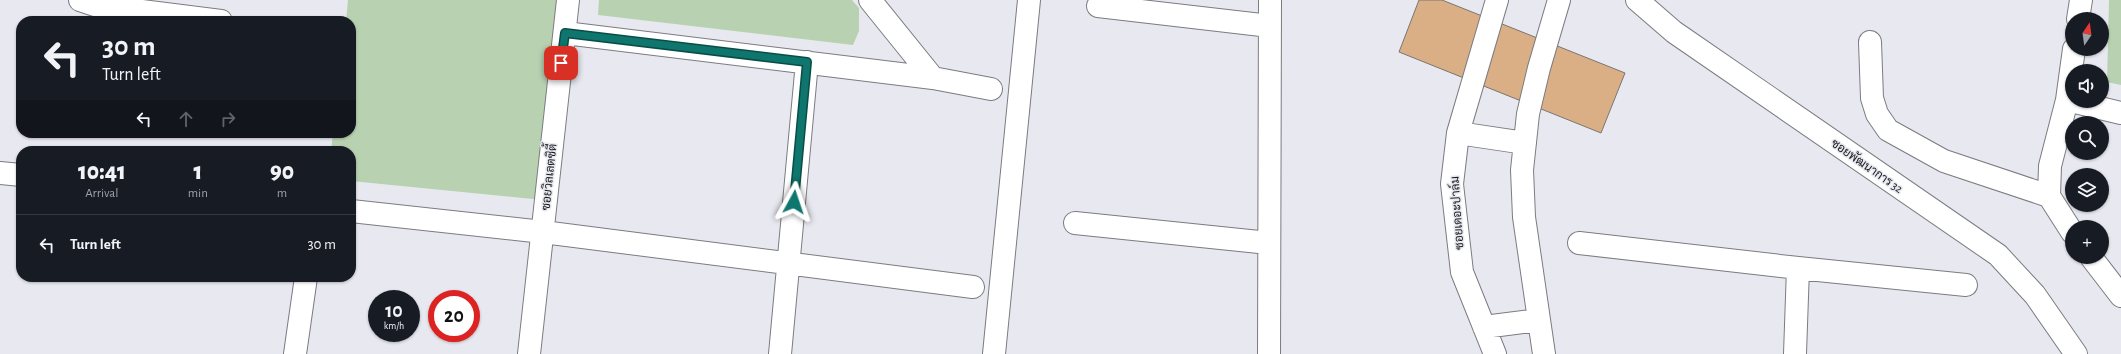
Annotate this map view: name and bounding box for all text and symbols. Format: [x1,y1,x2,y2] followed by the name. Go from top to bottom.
[2065,12,2109,56] north arrow
[2065,12,2109,264] map controls
[36,32,88,84] icon: left
[102,33,155,61] text: 30 m
[544,46,578,80] pin
[550,52,572,74] icon: arrive
[2065,64,2109,108] button: sound
[102,66,161,84] text: Turn left
[133,108,155,130] icon: left
[175,108,197,130] icon: ahead
[217,108,239,130] icon: right
[2065,116,2109,160] button: search
[1829,136,1906,195] street label: ซอยพัฒนาการ 32
[535,142,559,211] street label: ซอยวิลเลตซิตี้
[78,160,126,184] text: 10:41
[193,160,202,184] text: 1
[270,160,294,184] text: 90
[2065,168,2109,212] button: layers
[1446,176,1466,250] street label: ซอยเดอะปาล์ม
[773,181,815,223] position arrow
[85,187,119,200] text: Arrival
[188,187,208,200] text: min
[277,187,287,200] text: m
[2065,220,2109,264] button: +
[36,234,58,256] icon: left
[70,237,121,252] text: Turn left
[307,237,336,252] text: 30 m
[428,290,480,342] speed limit sign: 20
[385,301,403,321] text: 10
[384,321,404,331] text: km/h

